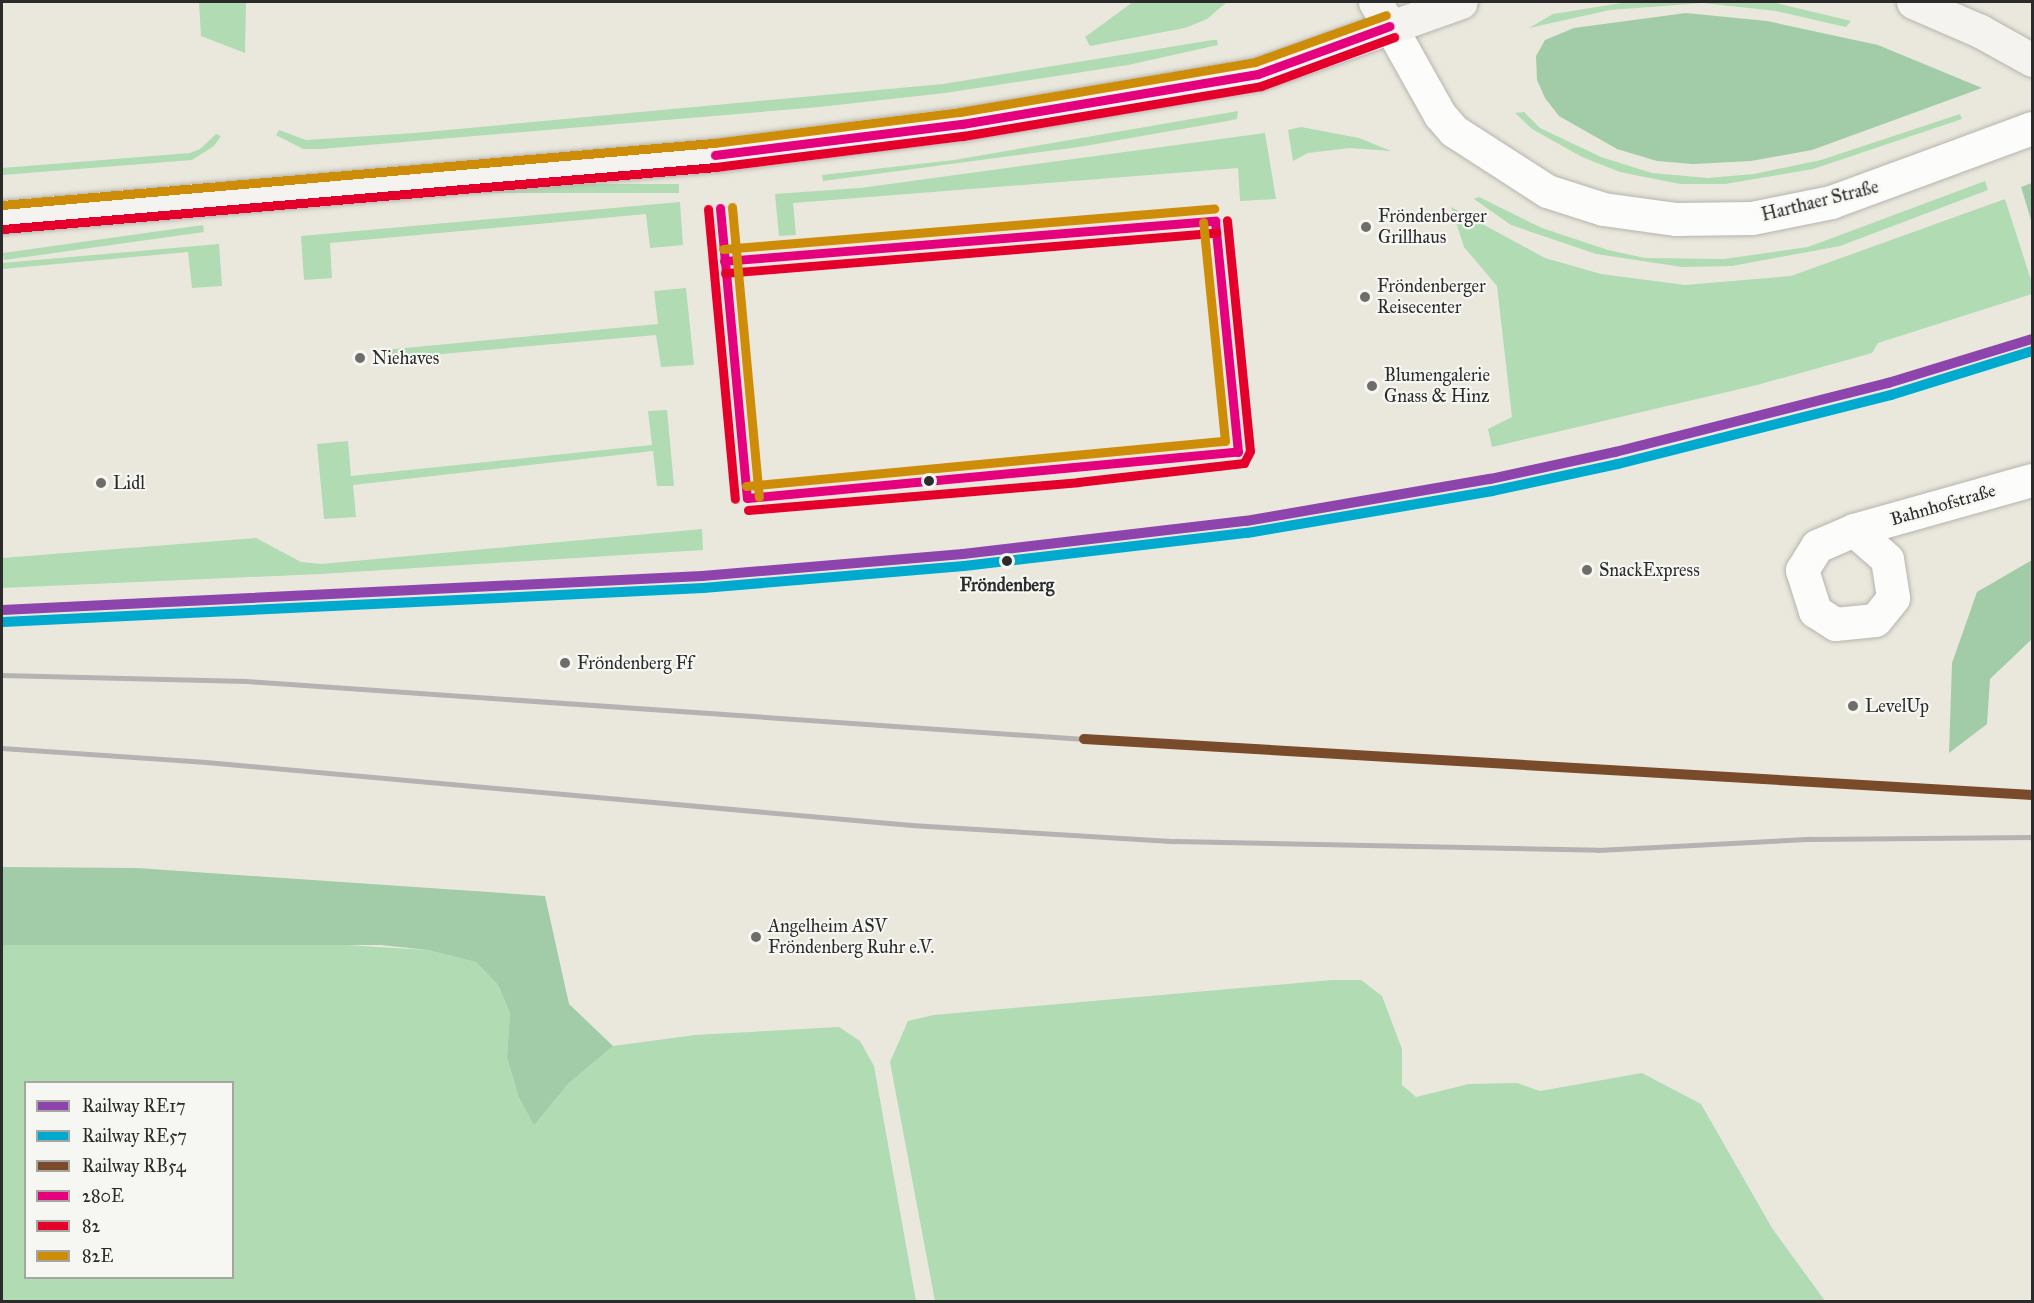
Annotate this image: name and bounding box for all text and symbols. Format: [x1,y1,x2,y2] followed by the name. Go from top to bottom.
[1759,176,1881,226] street label: Harthaer Straße
[1378,206,1487,248] place label: Fröndenberger Grillhaus
[1359,220,1373,234] marker: Fröndenberger Grillhaus
[1377,276,1486,318] place label: Fröndenberger Reisecenter
[1358,290,1372,304] marker: Fröndenberger Reisecenter
[372,347,439,369] place label: Niehaves
[353,351,367,365] marker: Niehaves
[1384,365,1490,407] place label: Blumengalerie Gnass & Hinz
[1365,379,1379,393] marker: Blumengalerie Gnass & Hinz
[113,472,145,494] place label: Lidl
[923,475,935,487] unlabelled marker
[94,476,108,490] marker: Lidl
[1888,480,1998,530] street label: Bahnhofstraße
[996,550,1018,572] marker: Fröndenberg
[1599,559,1700,581] place label: SnackExpress
[1580,563,1594,577] marker: SnackExpress
[960,574,1054,596] place label: Fröndenberg
[577,652,693,674] place label: Fröndenberg Ff
[558,656,572,670] marker: Fröndenberg Ff
[1865,695,1929,717] place label: LevelUp
[1846,699,1860,713] marker: LevelUp
[768,916,934,958] place label: Angelheim ASV Fröndenberg Ruhr e.V.
[749,930,763,944] marker: Angelheim ASV Fröndenberg Ruhr e.V.
[24,1081,234,1279] legend
[82,1095,186,1117] text: Railway RE17
[82,1125,187,1147] text: Railway RE57
[82,1155,186,1177] text: Railway RB54
[82,1185,124,1207] text: 280E
[82,1215,100,1237] text: 82
[82,1245,113,1267] text: 82E

